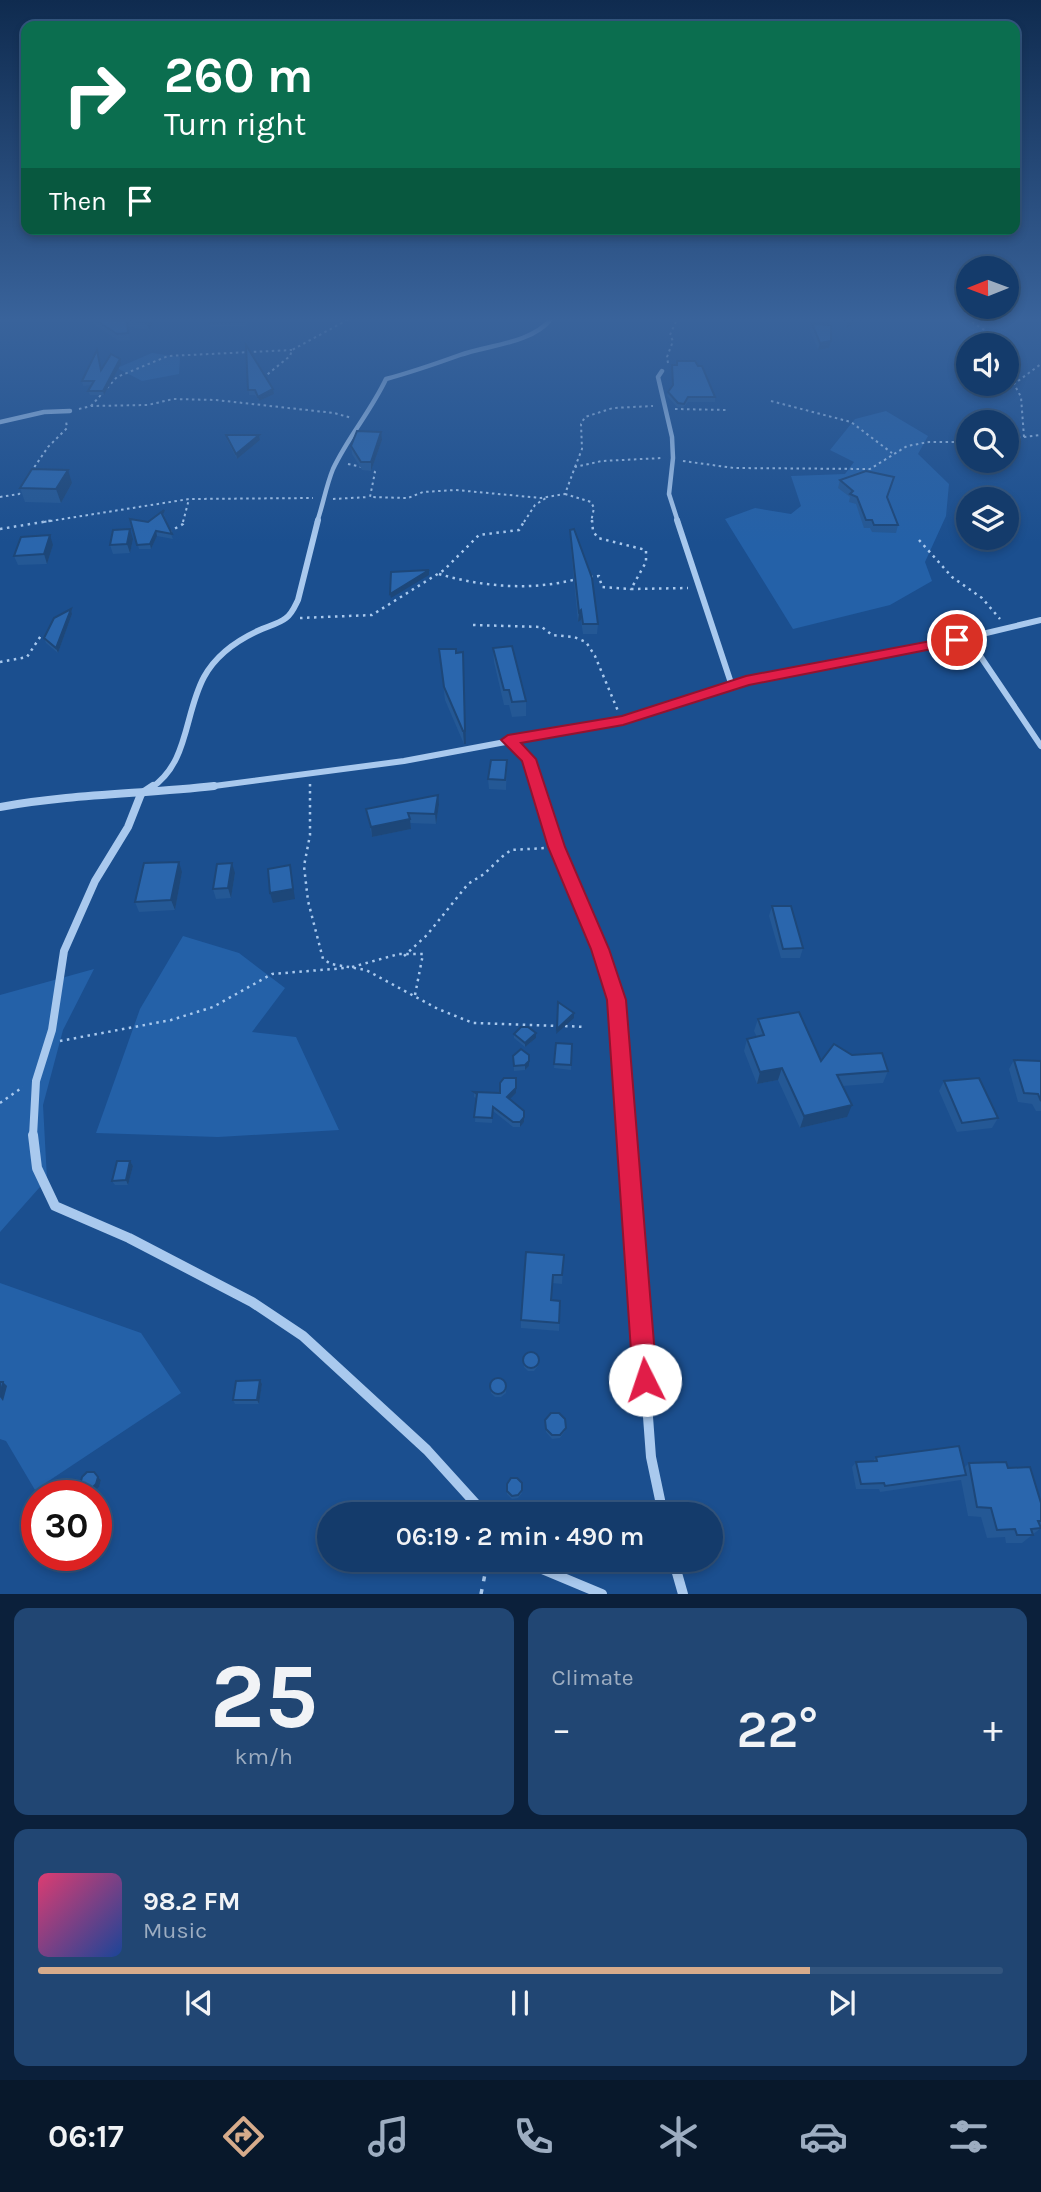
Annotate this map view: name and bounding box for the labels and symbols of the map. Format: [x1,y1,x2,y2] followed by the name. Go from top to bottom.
[956,256,1018,318] north arrow
[927,610,987,670] pin
[608,1343,682,1417] position arrow
[21,1480,112,1571] speed limit sign: 30

